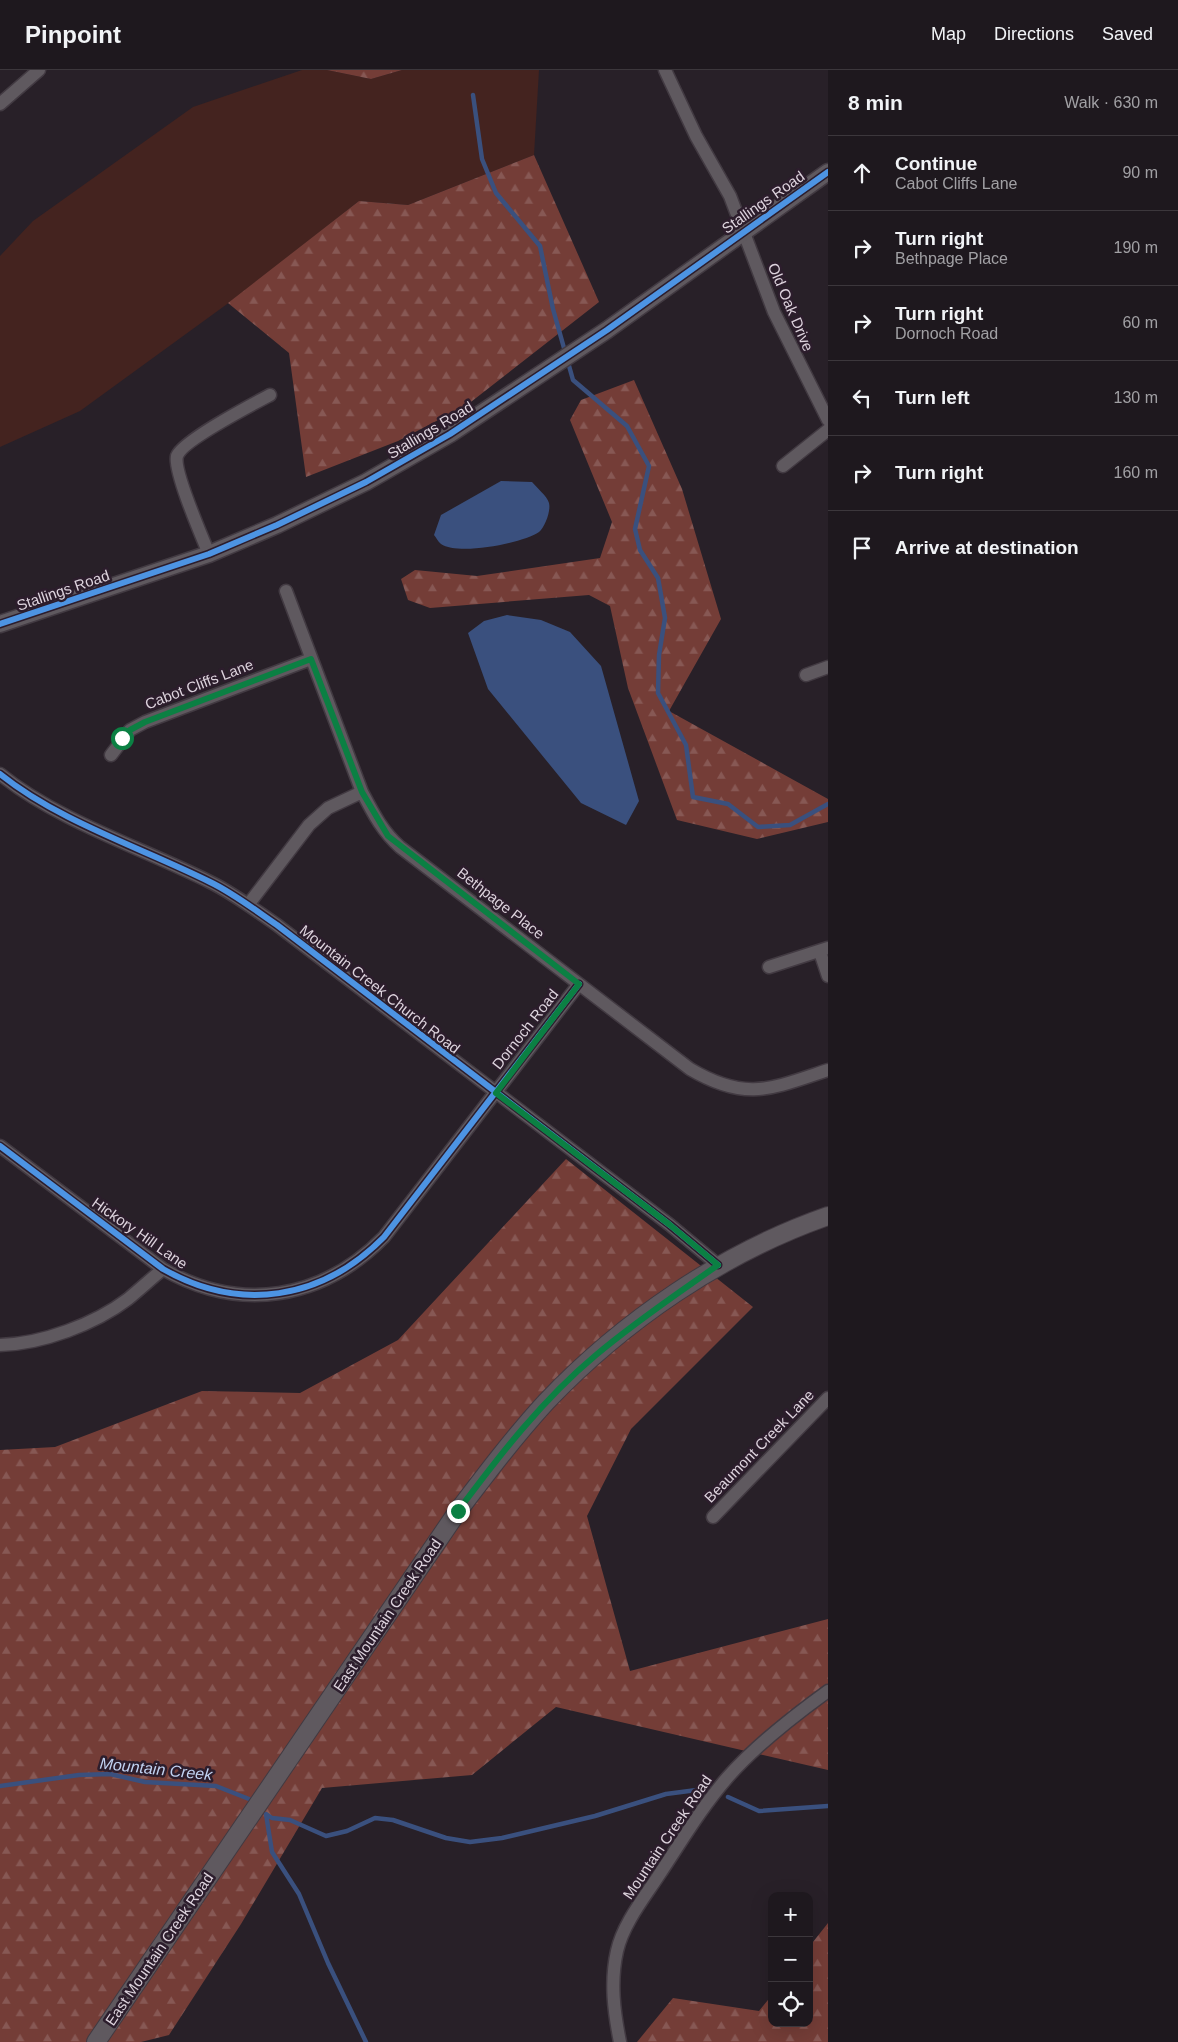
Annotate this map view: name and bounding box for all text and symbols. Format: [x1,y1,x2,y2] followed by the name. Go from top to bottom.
[25,21,121,48] text: Pinpoint
[931,24,966,44] text: Map
[994,24,1074,44] text: Directions
[1102,24,1153,44] text: Saved
[848,91,903,114] text: 8 min
[1064,94,1158,111] text: Walk · 630 m
[895,153,977,174] text: Continue
[848,159,876,187] icon: ahead
[1122,164,1158,181] text: 90 m
[719,167,807,237] street label: Stallings Road
[895,175,1017,192] text: Cabot Cliffs Lane
[895,228,983,249] text: Turn right
[848,234,876,262] icon: right
[1114,239,1158,256] text: 190 m
[895,250,1008,267] text: Bethpage Place
[765,260,817,354] street label: Old Oak Drive
[895,303,983,324] text: Turn right
[848,309,876,337] icon: right
[1122,314,1158,331] text: 60 m
[895,325,998,342] text: Dornoch Road
[848,384,876,412] icon: left
[895,387,970,408] text: Turn left
[1114,389,1158,406] text: 130 m
[384,398,476,462] street label: Stallings Road
[848,459,876,487] icon: right
[895,462,983,483] text: Turn right
[1114,464,1158,481] text: 160 m
[848,534,876,562] icon: arrive
[895,537,1079,558] text: Arrive at destination
[15,566,111,614] street label: Stallings Road
[142,655,256,713] street label: Cabot Cliffs Lane
[111,727,134,750] route start
[454,864,548,942] street label: Bethpage Place
[297,921,463,1057] street label: Mountain Creek Church Road
[489,986,561,1072] street label: Dornoch Road
[89,1194,191,1272] street label: Hickory Hill Lane
[701,1386,817,1506] street label: Beaumont Creek Lane
[447,1500,470,1523] route end
[330,1536,444,1694] street label: East Mountain Creek Road
[99,1755,214,1783] water label: Mountain Creek
[619,1772,715,1902] street label: Mountain Creek Road
[102,1870,216,2028] street label: East Mountain Creek Road
[768,1892,813,2027] map controls
[768,1892,813,1937] button: +
[768,1937,813,1982] button: −
[768,1982,813,2027] button: locate

